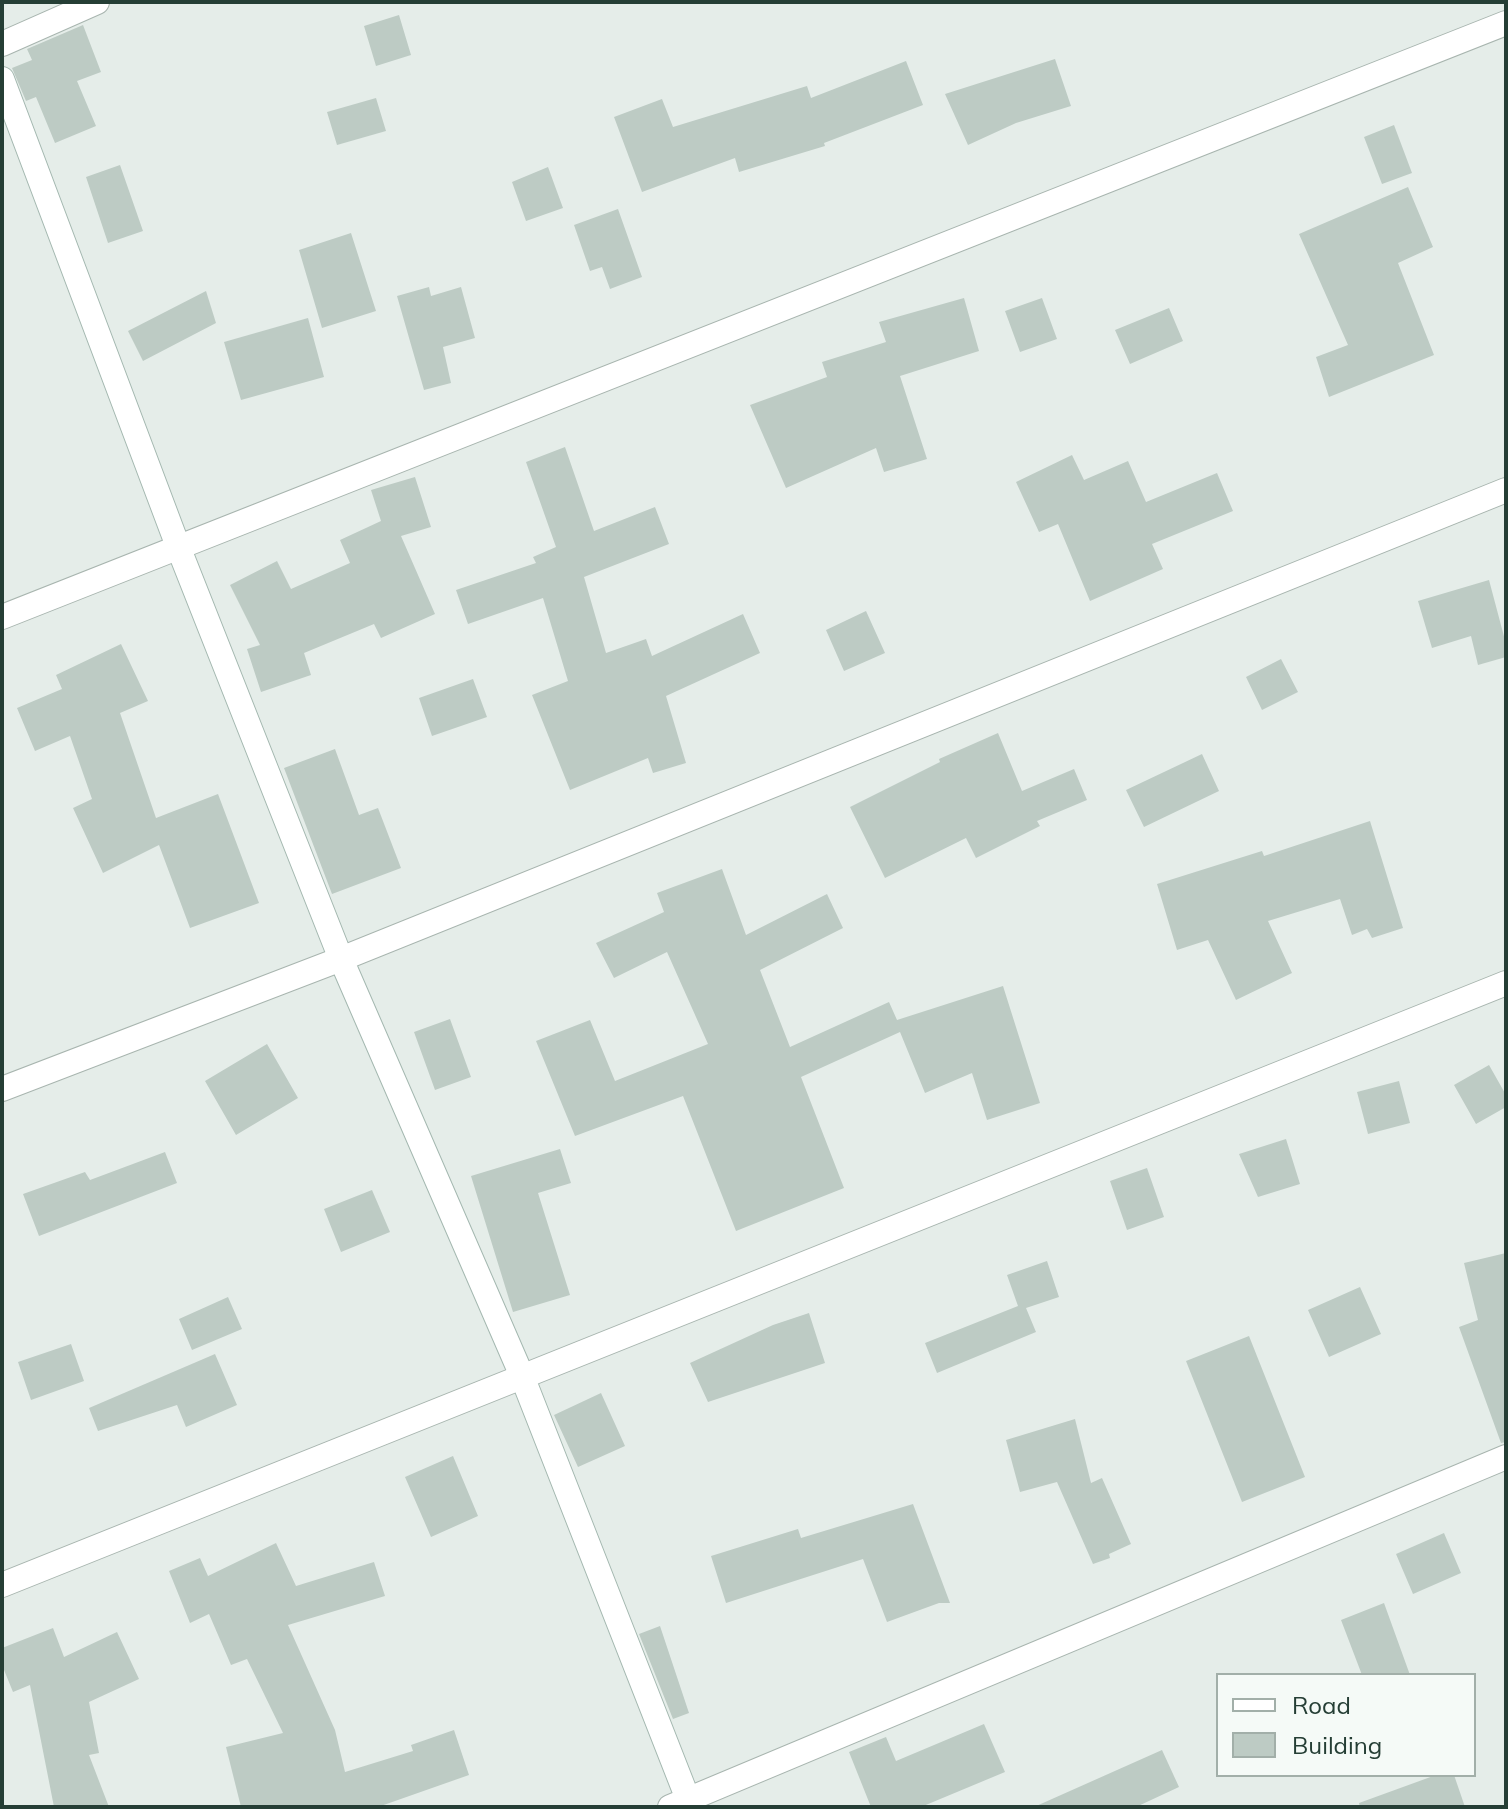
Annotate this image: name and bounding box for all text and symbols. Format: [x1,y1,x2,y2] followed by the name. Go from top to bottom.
[1216,1673,1476,1777] legend
[1292,1690,1351,1720] text: Road
[1292,1730,1382,1760] text: Building

